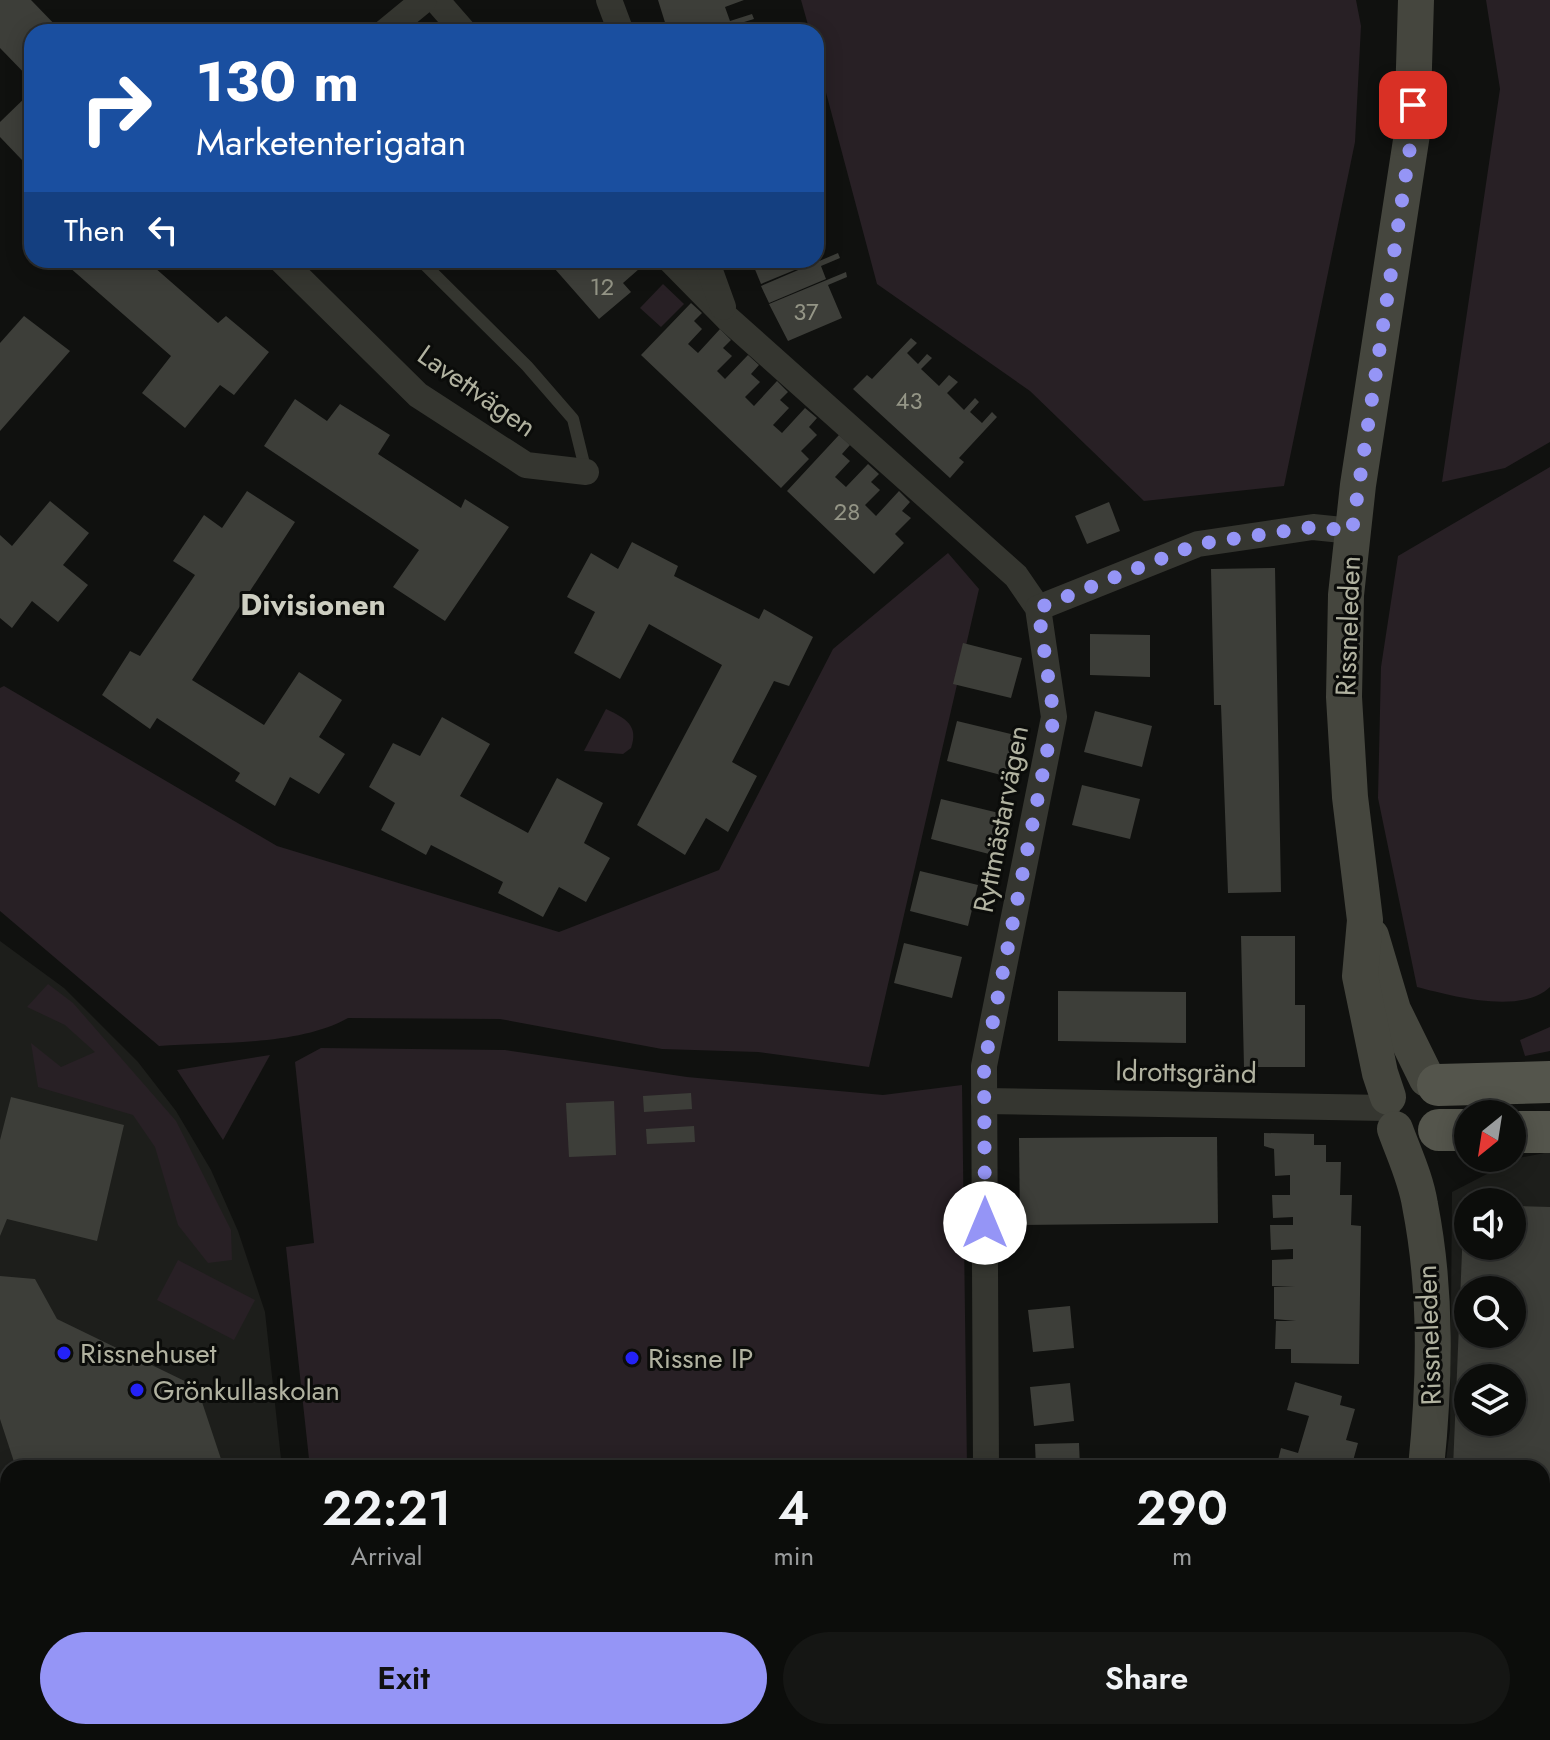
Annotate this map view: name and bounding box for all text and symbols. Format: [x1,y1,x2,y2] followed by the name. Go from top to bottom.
[196,41,359,122] text: 130 m
[64,56,168,160] icon: right
[1379,71,1447,139] pin
[1391,83,1435,127] icon: arrive
[196,116,466,168] text: Marketenterigatan
[141,208,185,252] icon: left
[64,209,125,252] text: Then
[590,269,614,304] house number: 12
[793,294,819,329] house number: 37
[409,335,545,447] street label: Lavettvägen
[895,383,923,418] house number: 43
[834,494,860,529] house number: 28
[1325,555,1371,697] street label: Rissneleden
[240,583,386,626] district label: Divisionen
[963,722,1039,916] street label: Ryttmästarvägen
[1115,1050,1257,1094] street label: Idrottsgränd
[1454,1100,1526,1172] north arrow
[1454,1100,1526,1436] map controls
[943,1181,1027,1265] position arrow
[1454,1188,1526,1260] button: sound
[1406,1264,1452,1406] street label: Rissneleden
[1454,1276,1526,1348] button: search
[80,1333,217,1374] place label: Rissnehuset
[648,1338,753,1379] place label: Rissne IP
[55,1344,73,1362] marker: Rissnehuset
[623,1349,641,1367] marker: Rissne IP
[1454,1364,1526,1436] button: layers
[153,1370,340,1411] place label: Grönkullaskolan
[128,1381,146,1399] marker: Grönkullaskolan
[322,1474,451,1543] text: 22:21
[778,1474,810,1543] text: 4
[1136,1474,1228,1543] text: 290
[351,1537,423,1575] text: Arrival
[773,1537,814,1575] text: min
[1172,1537,1192,1575] text: m
[40,1632,767,1724] button: Exit
[783,1632,1510,1724] button: Share

